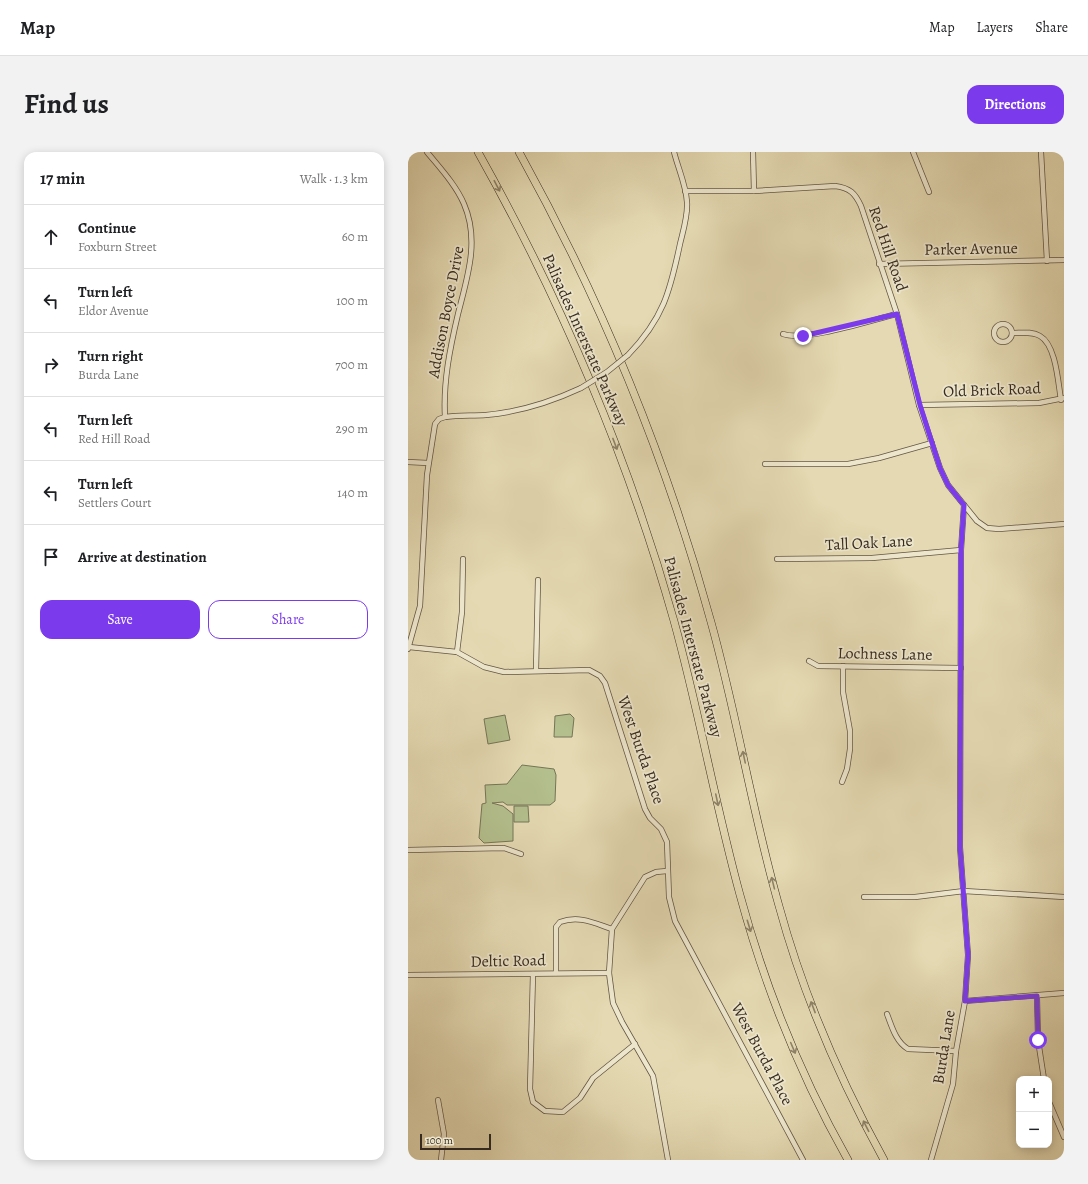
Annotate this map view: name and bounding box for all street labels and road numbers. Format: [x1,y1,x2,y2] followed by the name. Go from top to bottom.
[863,203,913,295] street label: Red Hill Road
[924,237,1018,261] street label: Parker Avenue
[422,244,470,381] street label: Addison Boyce Drive
[537,250,633,431] street label: Palisades Interstate Parkway
[943,377,1042,403] street label: Old Brick Road
[825,530,913,556] street label: Tall Oak Lane
[658,554,728,741] street label: Palisades Interstate Parkway
[837,642,933,666] street label: Lochness Lane
[612,692,670,807] street label: West Burda Place
[470,949,546,973] street label: Deltic Road
[725,998,798,1109] street label: West Burda Place
[927,1008,961,1086] street label: Burda Lane

